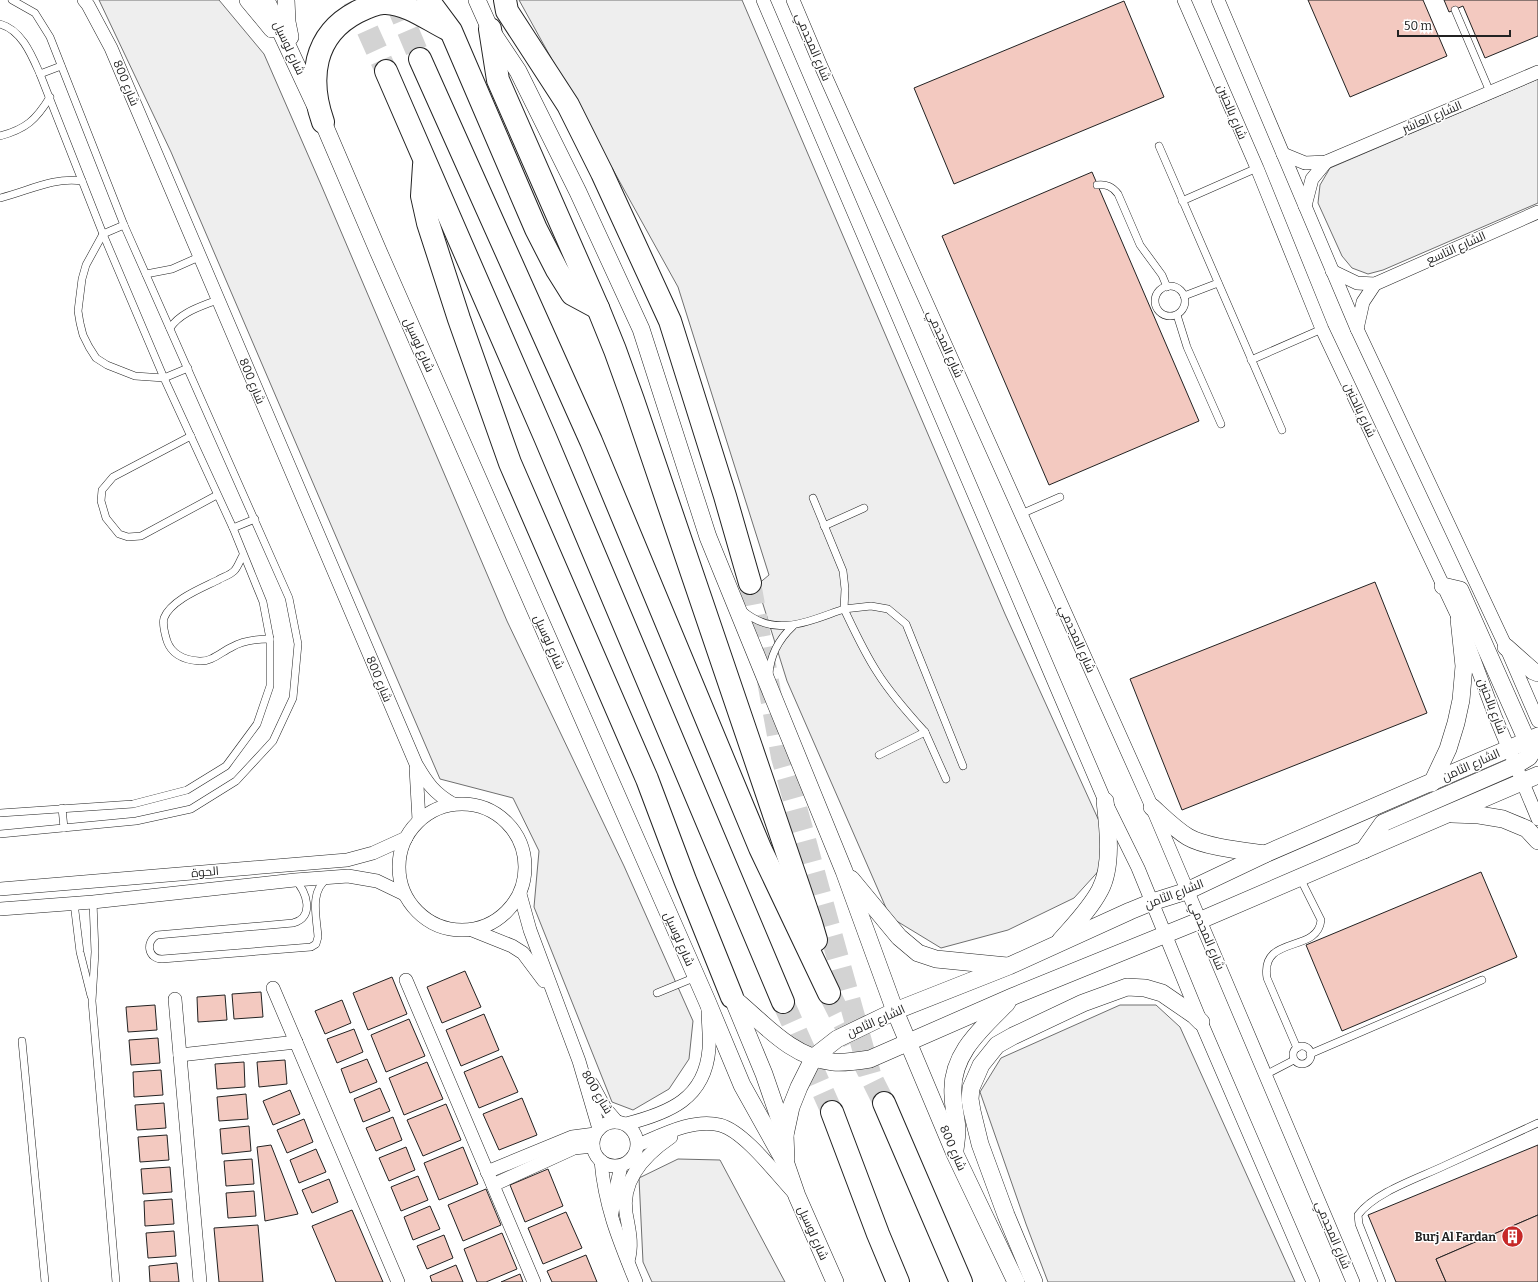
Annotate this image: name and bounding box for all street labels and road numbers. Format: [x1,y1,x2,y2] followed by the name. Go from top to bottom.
[790,11,834,84] street label: شارع المجدمي
[270,19,308,78] street label: شارع لوسيل
[109,58,142,108] street label: شارع 800
[1213,82,1250,142] street label: شارع بالحنين
[1399,98,1464,137] street label: الشارع العاشر
[1424,229,1488,268] street label: الشارع التاسع
[921,308,966,381] street label: شارع المجدمي
[400,316,437,375] street label: شارع لوسيل
[235,356,268,406] street label: شارع 800
[1340,381,1379,440] street label: شارع بالحنين
[1053,603,1098,676] street label: شارع المجدمي
[530,613,567,672] street label: شارع لوسيل
[362,654,395,704] street label: شارع 800
[1474,676,1509,736] street label: شارع بالحنين
[1440,746,1503,785] street label: الشارع الثامن
[191,864,219,880] street label: الحوة
[1142,876,1206,913] street label: الشارع الثامن
[1184,900,1228,973] street label: شارع المجدمي
[660,910,697,969] street label: شارع لوسيل
[845,1002,908,1041] street label: الشارع الثامن
[578,1068,615,1117] street label: شارع 800
[936,1123,969,1173] street label: شارع 800
[1310,1199,1354,1272] street label: شارع المجدمي
[794,1204,831,1263] street label: شارع لوسيل

